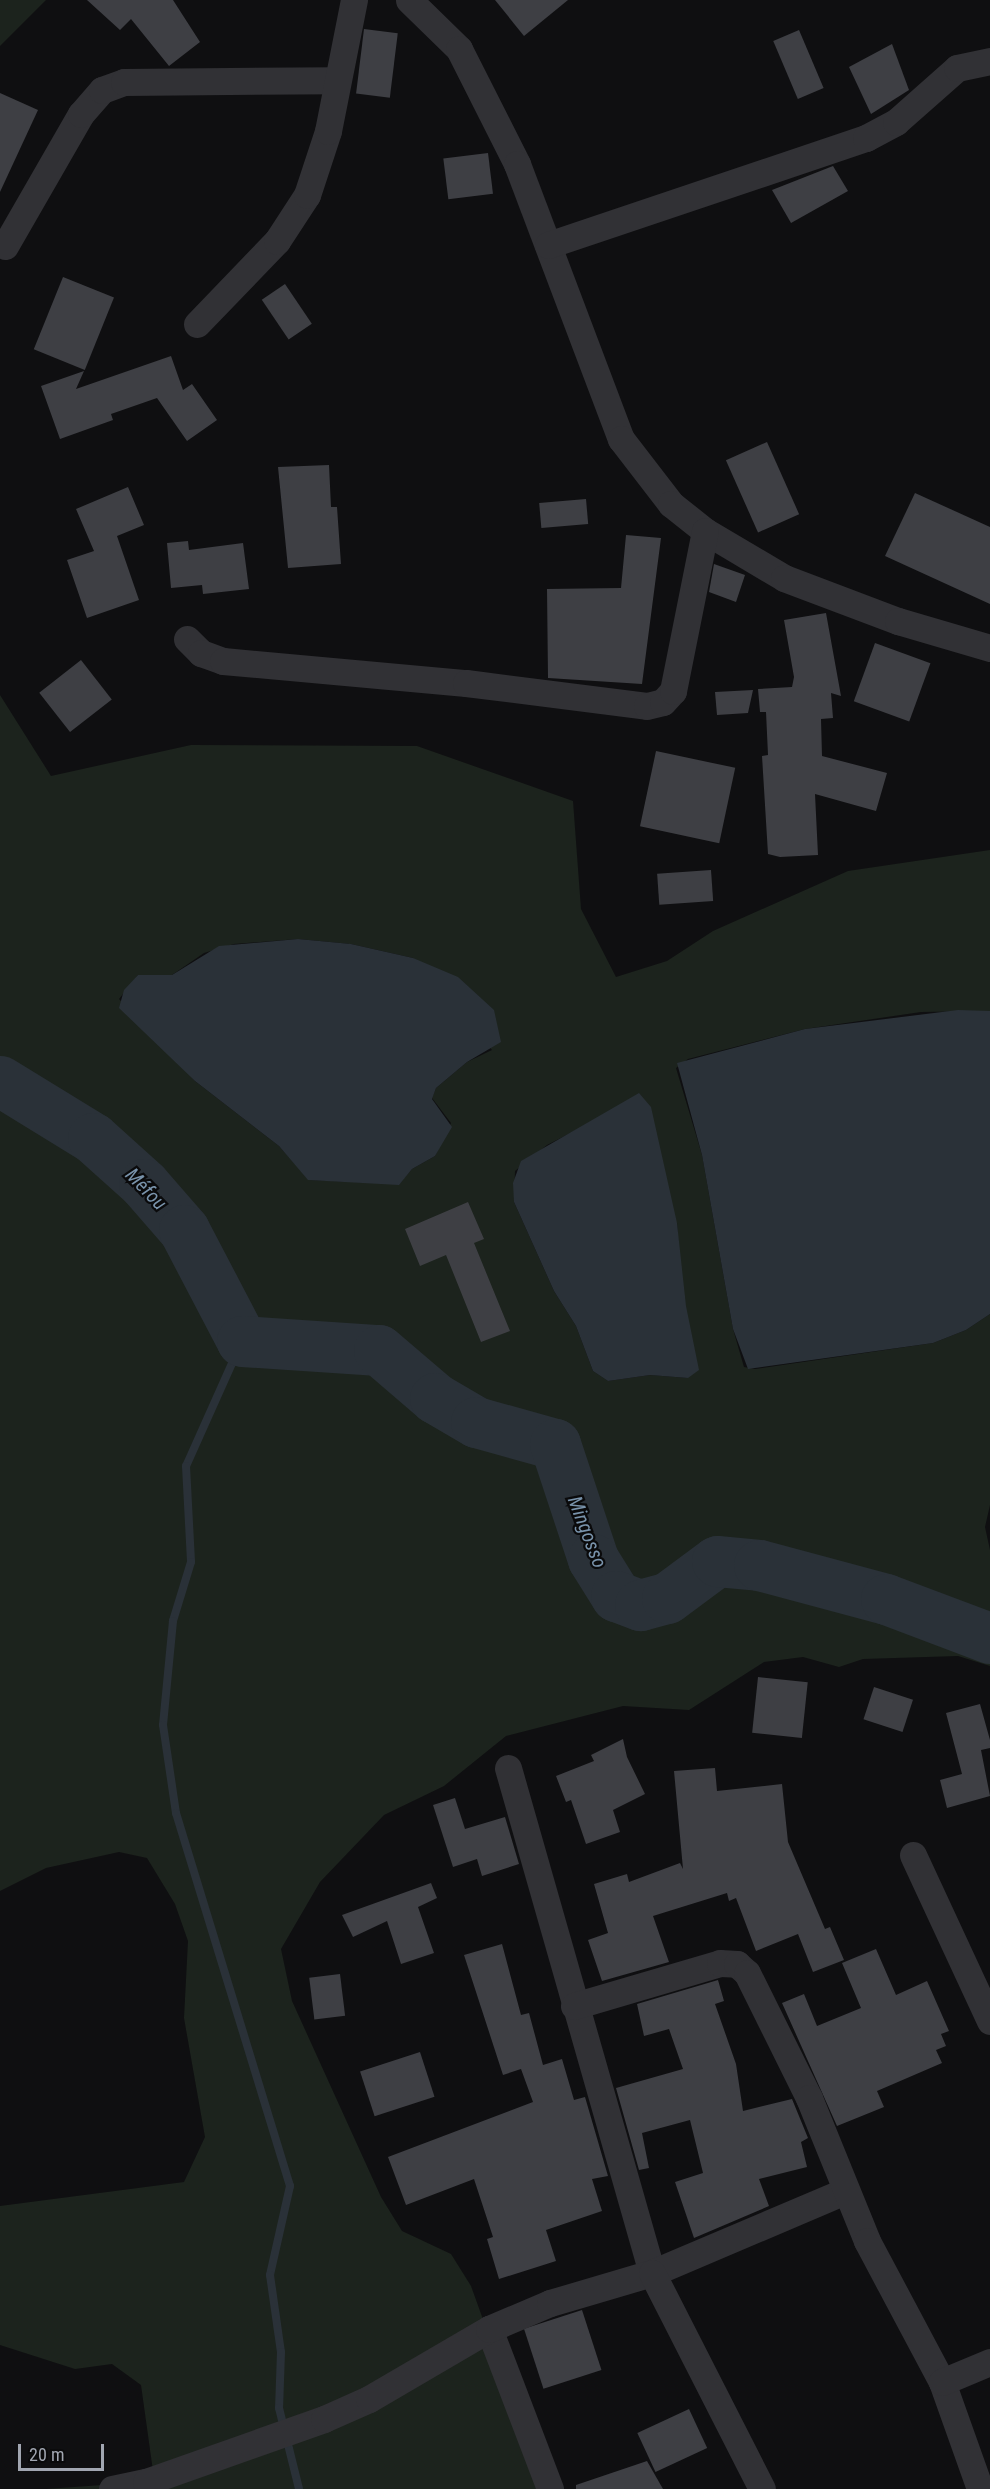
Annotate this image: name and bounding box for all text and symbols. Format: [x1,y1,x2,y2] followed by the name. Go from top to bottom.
[120,1163,172,1215] water label: Méfou
[562,1493,612,1571] water label: Mingosso
[21,2432,106,2470] scale bar
[29,2444,64,2465] text: 20 m

